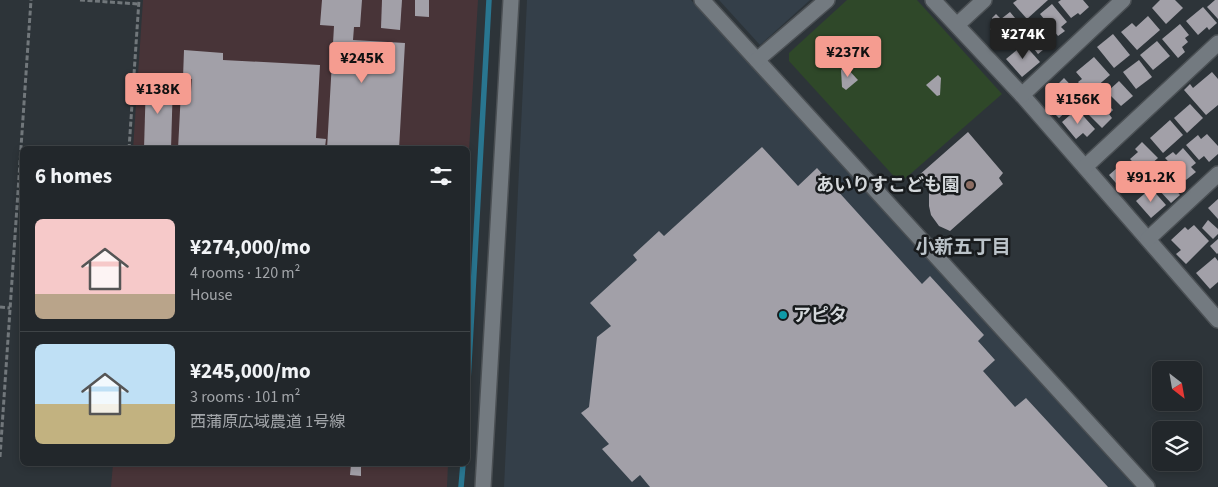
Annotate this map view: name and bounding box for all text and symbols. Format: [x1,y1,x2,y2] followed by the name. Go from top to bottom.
[988,18,1058,60] pin: ¥274K
[1001,23,1045,45] text: ¥274K
[813,36,883,78] pin: ¥237K
[826,41,870,63] text: ¥237K
[327,42,397,84] pin: ¥245K
[340,47,384,69] text: ¥245K
[123,72,193,115] pin: ¥138K
[136,78,180,100] text: ¥138K
[1043,82,1113,125] pin: ¥156K
[1056,88,1100,110] text: ¥156K
[1110,160,1192,203] pin: ¥91.2K
[35,161,112,191] text: 6 homes
[427,162,455,190] icon: filters
[1127,166,1175,188] text: ¥91.2K
[816,173,960,198] place label: あいりすこども園
[964,179,976,191] marker: あいりすこども園
[190,232,311,262] text: ¥274,000/mo
[915,234,1011,261] district label: 小新五丁目
[75,239,135,299] icon: home
[190,262,300,284] text: 4 rooms · 120 m²
[190,284,232,306] text: House
[793,303,847,328] place label: アピタ
[777,309,789,321] marker: アピタ
[190,356,311,386] text: ¥245,000/mo
[1152,361,1202,411] north arrow
[1152,361,1202,471] map controls
[75,364,135,424] icon: home
[190,386,300,408] text: 3 rooms · 101 m²
[190,411,345,433] text: 西蒲原広域農道 1号線
[1152,421,1202,471] button: layers

